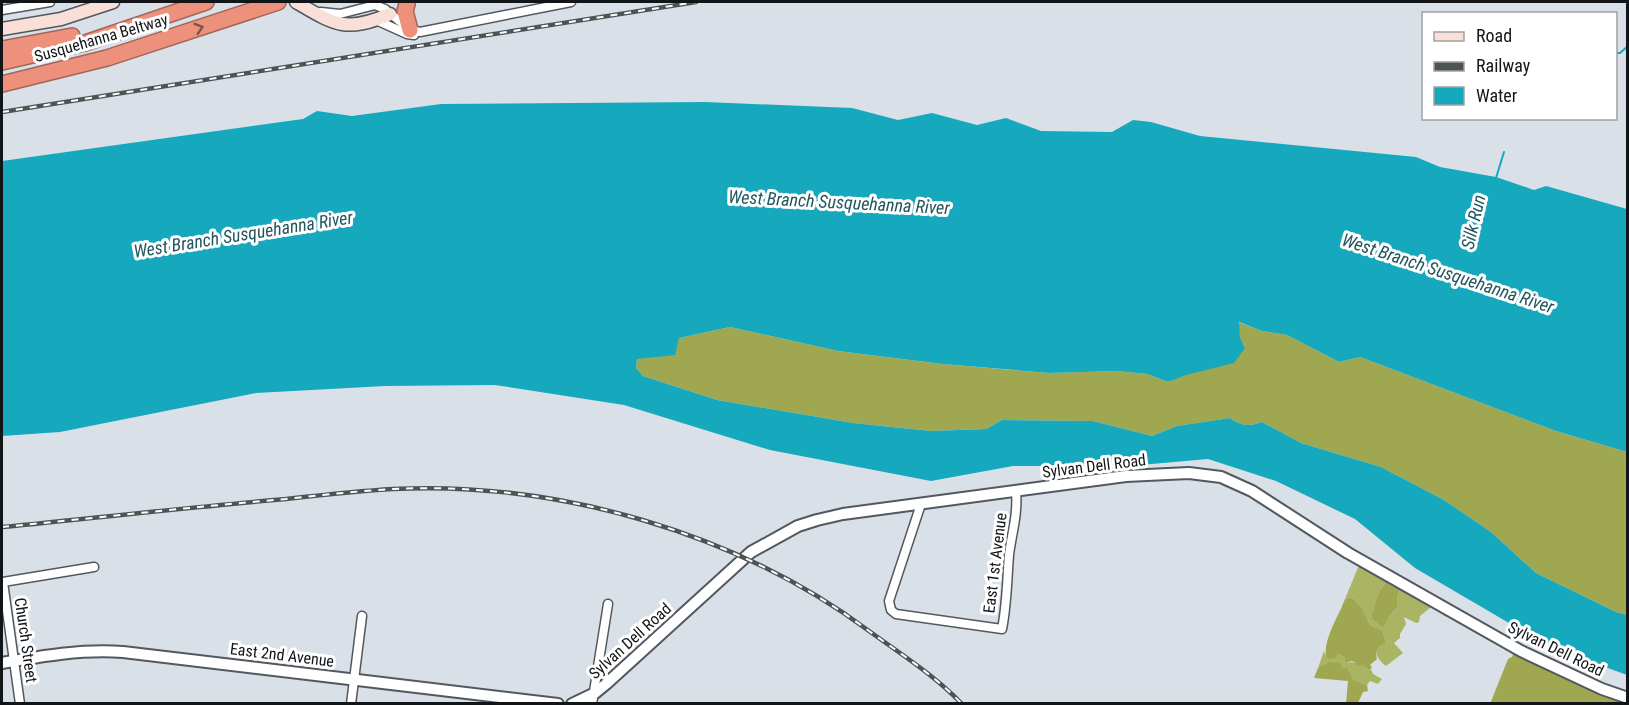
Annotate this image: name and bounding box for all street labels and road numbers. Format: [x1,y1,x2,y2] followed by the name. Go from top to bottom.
[32,10,170,66] street label: Susquehanna Beltway
[1041,450,1147,482] street label: Sylvan Dell Road
[979,512,1011,614] street label: East 1st Avenue
[11,596,41,684] street label: Church Street
[585,599,675,683] street label: Sylvan Dell Road
[1505,618,1607,680] street label: Sylvan Dell Road
[229,639,335,671] street label: East 2nd Avenue

